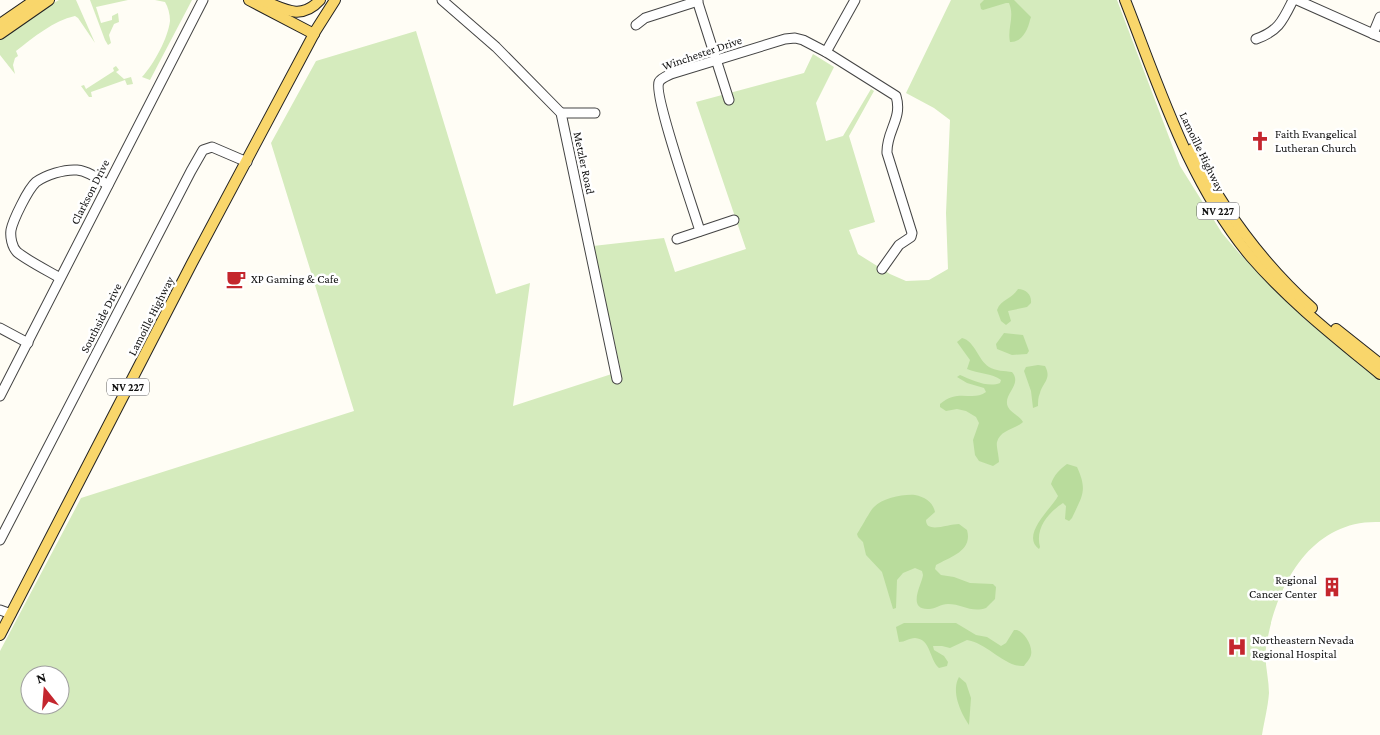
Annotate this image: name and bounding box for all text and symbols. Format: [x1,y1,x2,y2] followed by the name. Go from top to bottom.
[660,33,744,73] street label: Winchester Drive
[1177,110,1228,195] street label: Lamoille Highway
[1275,127,1357,155] place label: Faith Evangelical Lutheran Church
[571,130,598,196] street label: Metzler Road
[1249,130,1271,152] church icon: Faith Evangelical Lutheran Church
[68,157,112,227] street label: Clarkson Drive
[1197,202,1239,220] road number: NV 227
[225,268,247,290] cafe icon: XP Gaming & Cafe
[251,272,338,286] place label: XP Gaming & Cafe
[125,274,177,358] street label: Lamoille Highway
[77,281,125,355] street label: Southside Drive
[107,378,149,396] road number: NV 227
[1249,573,1318,601] place label: Regional Cancer Center
[1321,576,1343,598] building icon: Regional Cancer Center
[1252,633,1355,661] place label: Northeastern Nevada Regional Hospital
[1226,636,1248,658] hospital icon: Northeastern Nevada Regional Hospital
[20,665,70,715] north arrow
[34,668,49,687] text: N

